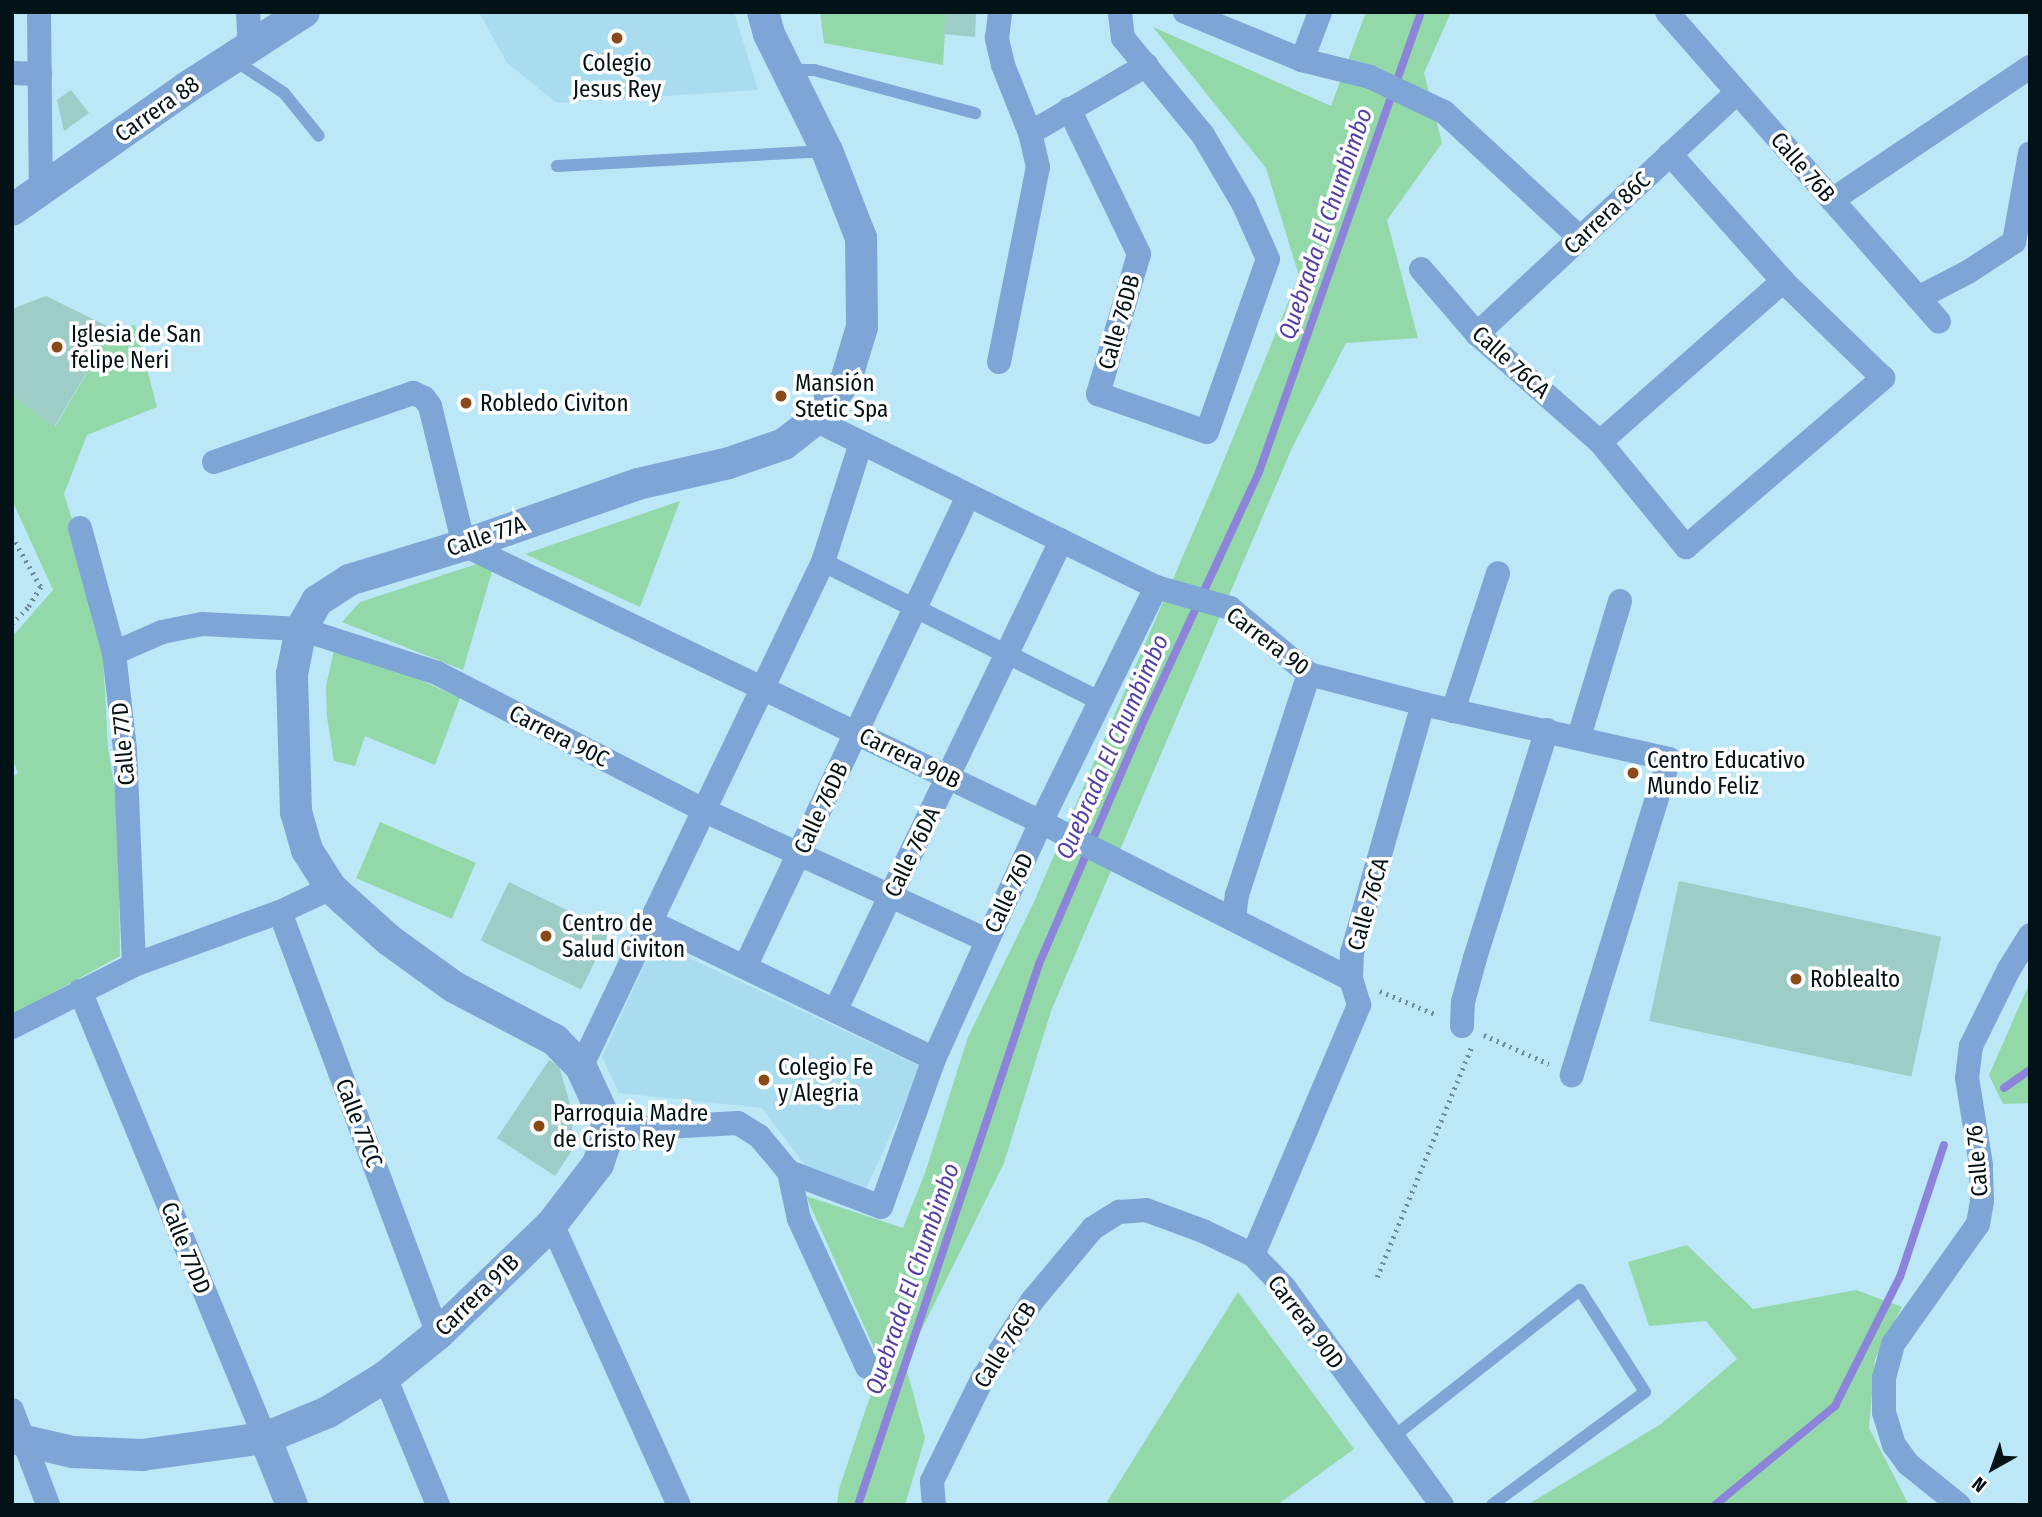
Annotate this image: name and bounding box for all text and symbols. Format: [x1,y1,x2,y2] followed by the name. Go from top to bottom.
[609,30,625,46] marker: Colegio Jesus Rey
[573,49,661,103] place label: Colegio Jesus Rey
[110,70,204,148] street label: Carrera 88
[1273,105,1379,343] water label: Quebrada El Chumbimbo
[1765,126,1841,208] street label: Calle 76B
[1558,166,1656,260] street label: Carrera 86C
[1092,271,1146,373] street label: Calle 76DB
[71,320,201,374] place label: Iglesia de San felipe Neri
[1466,320,1556,404] street label: Calle 76CA
[49,339,65,355] marker: Iglesia de San felipe Neri
[795,369,888,423] place label: Mansión Stetic Spa
[773,388,789,404] marker: Mansión Stetic Spa
[480,389,629,417] place label: Robledo Civiton
[458,395,474,411] marker: Robledo Civiton
[443,510,529,562] street label: Calle 77A
[1221,601,1315,681] street label: Carrera 90
[1050,630,1176,864] water label: Quebrada El Chumbimbo
[504,699,614,773] street label: Carrera 90C
[106,701,140,787] street label: Calle 77D
[855,722,965,794] street label: Carrera 90B
[1647,746,1805,800] place label: Centro Educativo Mundo Feliz
[788,758,854,858] street label: Calle 76DB
[1625,765,1641,781] marker: Centro Educativo Mundo Feliz
[878,802,946,902] street label: Calle 76DA
[979,849,1039,937] street label: Calle 76D
[1342,854,1394,954] street label: Calle 76CA
[562,909,685,963] place label: Centro de Salud Civiton
[536,926,556,946] marker: Centro de Salud Civiton
[1810,965,1900,993] place label: Roblealto
[1788,971,1804,987] marker: Roblealto
[778,1053,873,1107] place label: Colegio Fe y Alegria
[756,1072,772,1088] marker: Colegio Fe y Alegria
[330,1075,388,1171] street label: Calle 77CC
[553,1099,708,1153] place label: Parroquia Madre de Cristo Rey
[531,1118,547,1134] marker: Parroquia Madre de Cristo Rey
[1960,1124,1994,1198] street label: Calle 76
[860,1160,966,1398] water label: Quebrada El Chumbimbo
[155,1198,217,1298] street label: Calle 77DD
[429,1248,525,1342] street label: Carrera 91B
[1262,1270,1350,1374] street label: Carrera 90D
[968,1297,1042,1393] street label: Calle 76CB
[1958,1433,2028,1503] north arrow
[1967,1472,1991,1497] text: N

